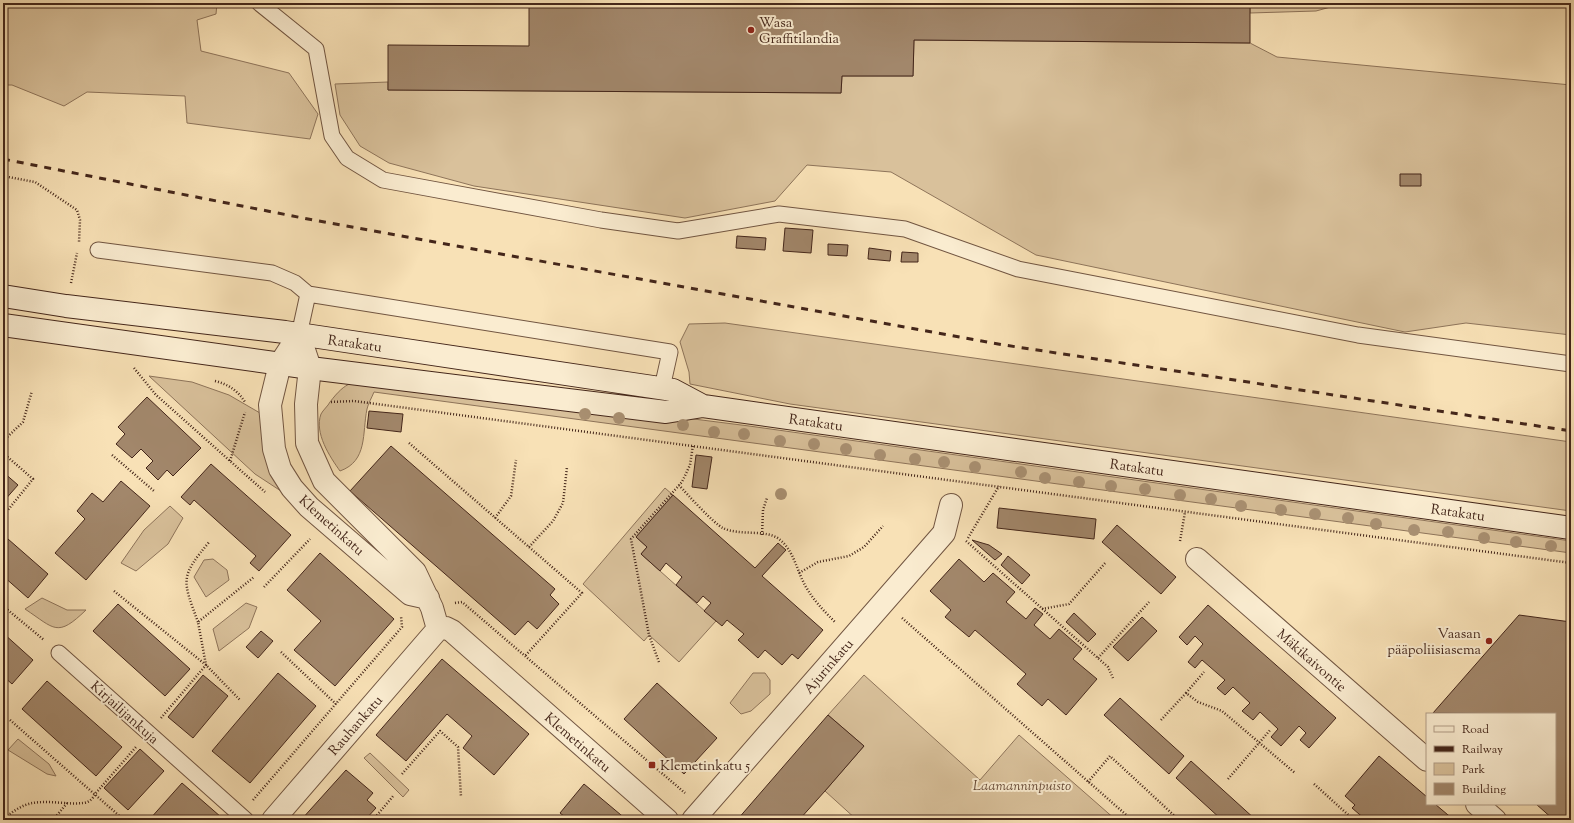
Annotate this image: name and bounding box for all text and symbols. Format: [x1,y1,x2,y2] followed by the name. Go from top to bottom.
[759,14,840,50] place label: Wasa Graffitilandia
[746,25,756,35] marker: Wasa Graffitilandia
[326,331,383,359] street label: Ratakatu
[787,410,844,438] street label: Ratakatu
[1108,455,1165,483] street label: Ratakatu
[293,492,368,561] street label: Klemetinkatu
[1429,500,1486,528] street label: Ratakatu
[1271,625,1350,698] street label: Mäkikaivontie
[1387,625,1482,661] place label: Vaasan pääpoliisiasema
[800,635,859,699] street label: Ajurinkatu
[1484,636,1494,646] marker: Vaasan pääpoliisiasema
[85,677,163,750] street label: Kirjailijankuja
[325,692,388,761] street label: Rauhankatu
[539,709,614,778] street label: Klemetinkatu
[1426,713,1556,805] legend
[1462,721,1489,739] text: Road
[1462,741,1503,759] text: Railway
[660,757,750,777] place label: Klemetinkatu 5
[647,760,657,770] marker: Klemetinkatu 5
[1462,761,1485,779] text: Park
[973,777,1071,797] park label: Laamanninpuisto
[1462,781,1506,799] text: Building

